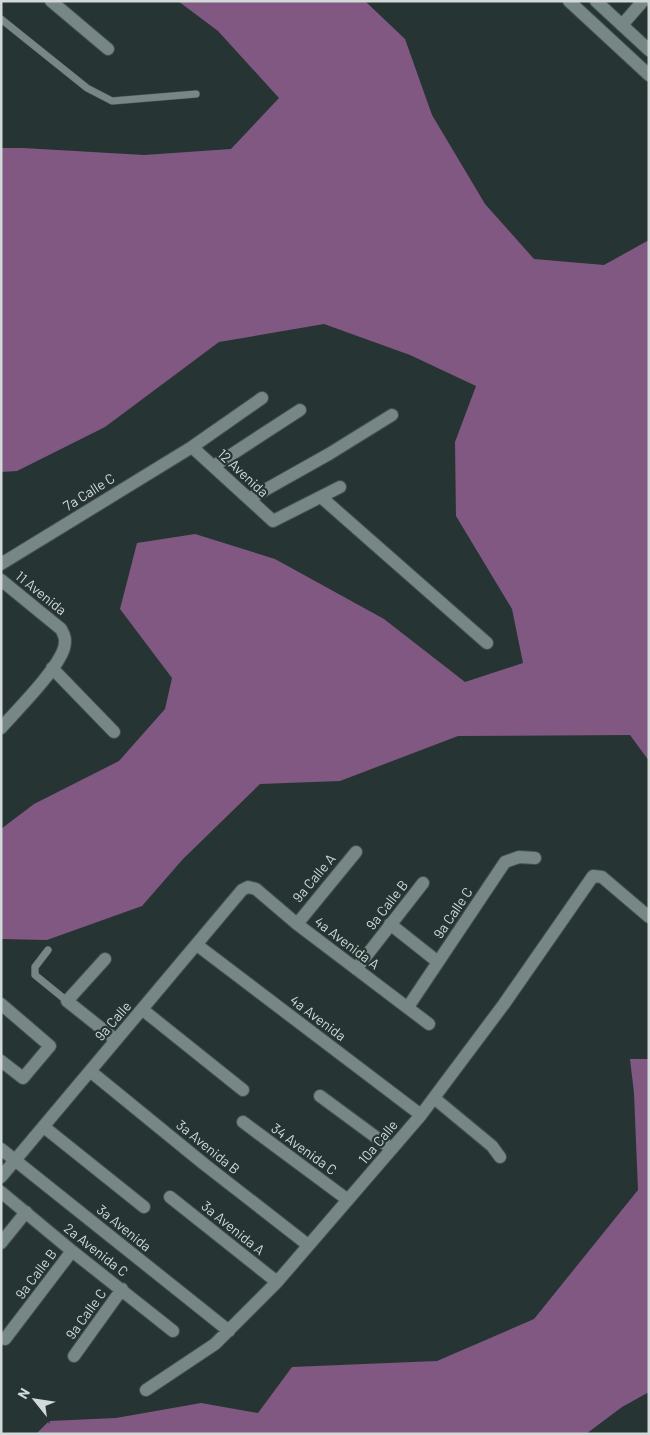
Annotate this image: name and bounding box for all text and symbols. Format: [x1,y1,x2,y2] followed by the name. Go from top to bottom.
[214,445,272,500] street label: 12 Avenida
[60,469,118,514] street label: 7a Calle C
[12,567,70,618] street label: 11 Avenida
[288,850,339,905] street label: 9a Calle A
[362,876,411,933] street label: 9a Calle B
[429,884,476,942] street label: 9a Calle C
[311,913,384,973] street label: 4a Avenida A
[287,991,350,1044] street label: 4a Avenida
[91,997,134,1044] street label: 9a Calle
[173,1116,243,1177] street label: 3a Avenida B
[354,1116,401,1167] street label: 10a Calle
[268,1119,340,1178] street label: 34 Avenida C
[198,1197,269,1259] street label: 3a Avenida A
[94,1201,155,1255] street label: 3a Avenida
[61,1219,132,1280] street label: 2a Avenida C
[11,1245,60,1302] street label: 9a Calle B
[62,1285,110,1342] street label: 9a Calle C
[10,1375,60,1425] north arrow
[14,1385,33,1402] text: N

